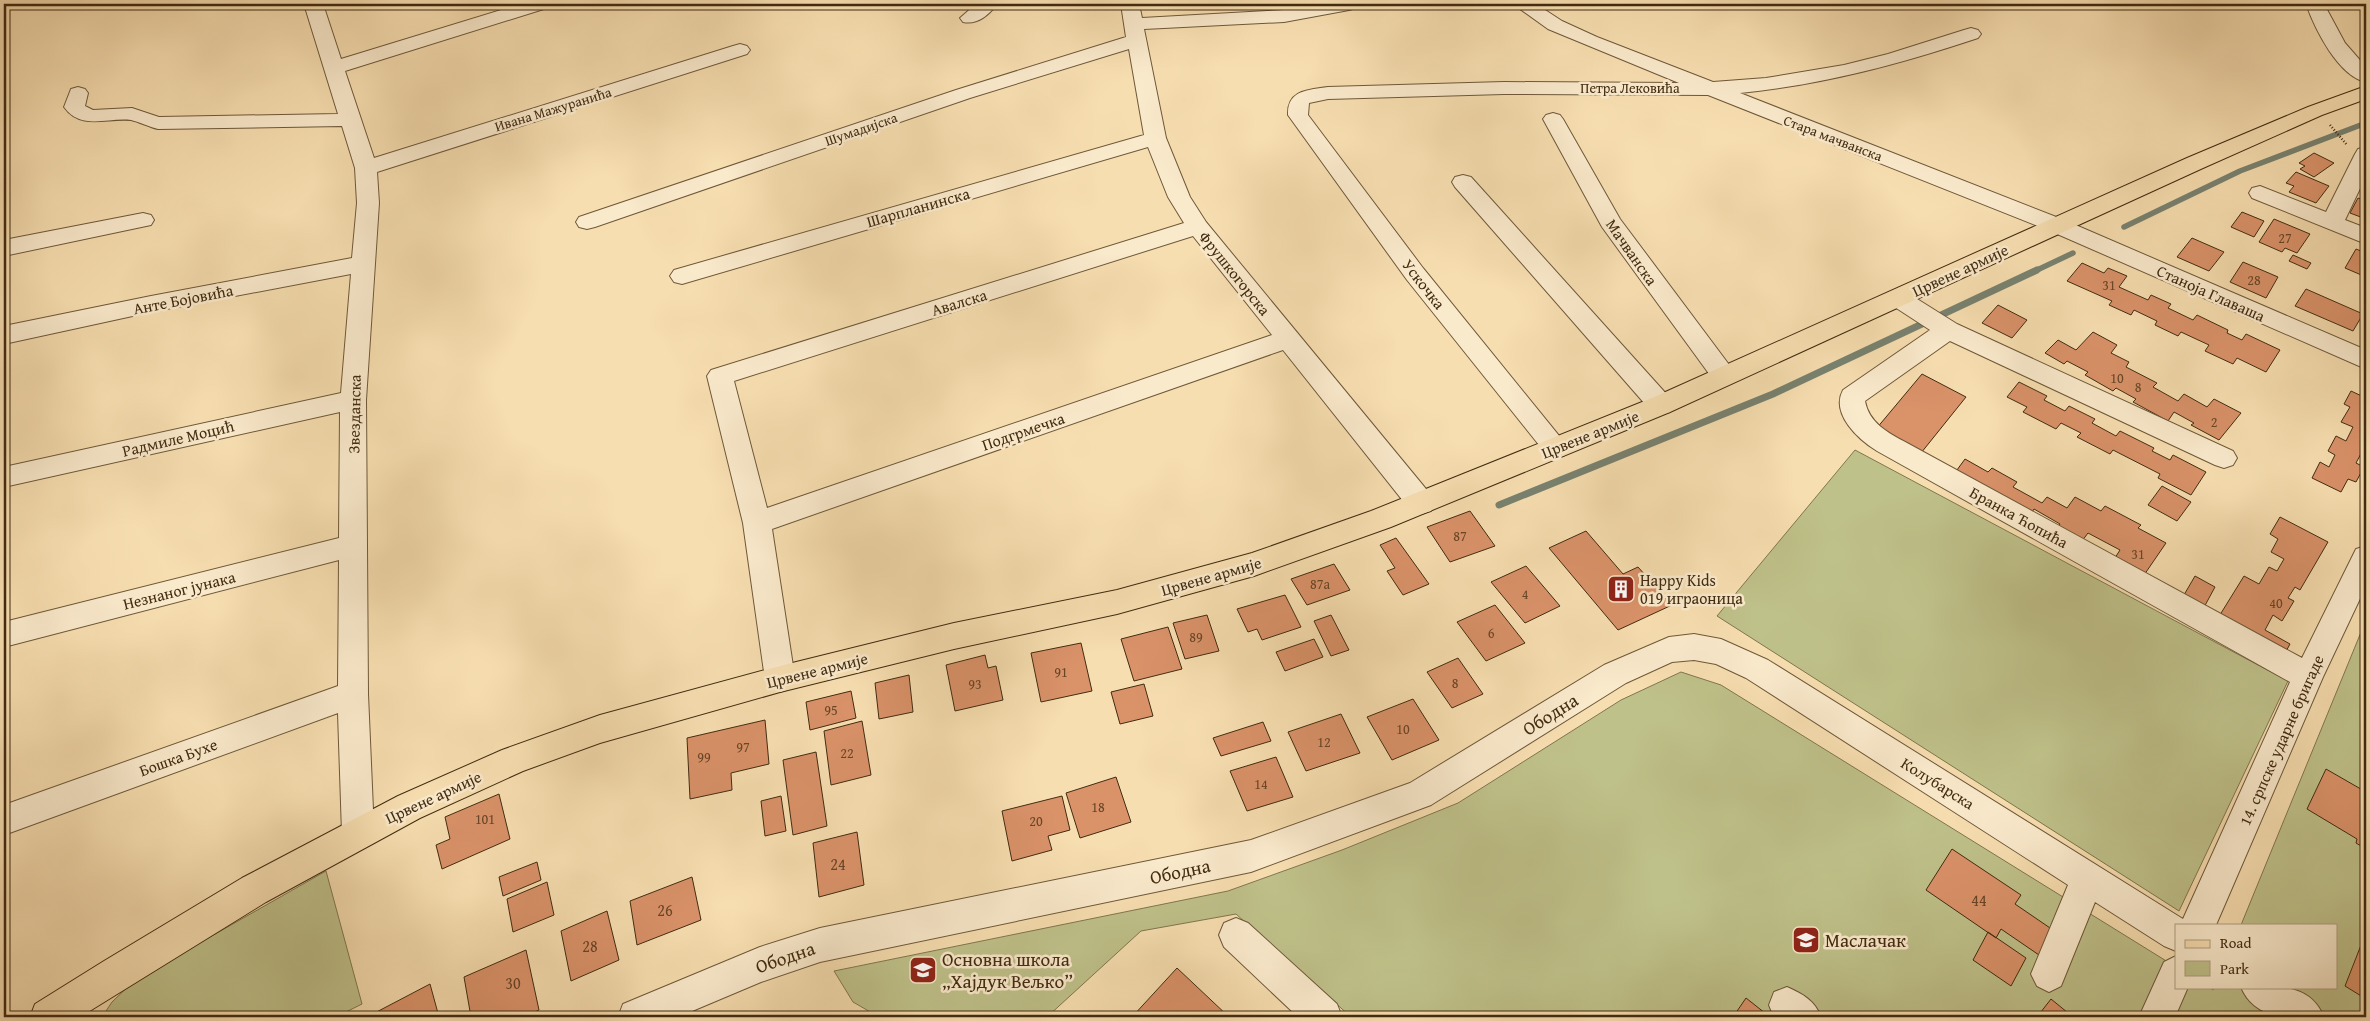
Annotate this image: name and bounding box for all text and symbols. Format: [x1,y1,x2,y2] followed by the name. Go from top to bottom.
[1580,78,1680,98] street label: Петра Лековића
[492,82,614,136] street label: Ивана Мажуранића
[822,107,900,151] street label: Шумадијска
[1781,110,1886,166] street label: Стара мачванска
[864,181,973,233] street label: Шарпланинска
[1600,214,1664,291] street label: Мачванска
[1193,226,1277,321] street label: Фрушкогорска
[2278,228,2292,248] house number: 27
[1908,237,2012,303] street label: Црвене армије
[1397,254,1452,315] street label: Ускочка
[2153,258,2269,328] street label: Станоја Главаша
[2247,270,2261,290] house number: 28
[2102,275,2116,295] house number: 31
[131,277,235,320] street label: Анте Бојовића
[928,282,990,322] street label: Авалска
[2110,368,2124,388] house number: 10
[341,374,367,454] street label: Звезданска
[2135,377,2142,397] house number: 8
[1537,403,1643,465] street label: Црвене армије
[978,406,1068,456] street label: Подгрмечка
[2211,412,2217,432] house number: 2
[120,413,236,463] street label: Радмиле Моцић
[1965,480,2073,554] street label: Бранка Ћопића
[1453,526,1467,546] house number: 87
[2131,544,2145,564] house number: 31
[1158,550,1264,602] street label: Црвене армије
[120,564,238,616] street label: Незнаног јунака
[1640,568,1743,610] place label: Happy Kids 019 играоница
[1310,574,1330,594] house number: 87a
[1606,574,1636,604] building icon: Happy Kids 019 играоница
[1522,584,1529,604] house number: 4
[2269,593,2283,613] house number: 40
[1488,623,1495,643] house number: 6
[1189,627,1203,647] house number: 89
[764,646,870,694] street label: Црвене армије
[2233,651,2329,829] street label: 14. српске ударне бригаде
[1054,662,1068,682] house number: 91
[1452,673,1459,693] house number: 8
[968,674,982,694] house number: 93
[1517,686,1583,742] street label: Ободна
[824,700,838,720] house number: 95
[1396,719,1410,739] house number: 10
[135,732,221,782] street label: Бошка Бухе
[1317,732,1331,752] house number: 12
[736,737,750,757] house number: 97
[840,743,854,763] house number: 22
[697,747,711,767] house number: 99
[1897,751,1980,815] street label: Колубарска
[381,764,485,830] street label: Црвене армије
[1254,774,1268,794] house number: 14
[1091,797,1105,817] house number: 18
[475,809,495,829] house number: 101
[1029,811,1043,831] house number: 20
[1147,851,1213,891] street label: Ободна
[830,852,846,876] house number: 24
[1971,888,1987,912] house number: 44
[657,898,673,922] house number: 26
[2175,924,2338,988] legend
[1791,925,1821,955] school or university icon: Маслачак
[1825,926,1906,954] place label: Маслачак
[2220,932,2251,953] text: Road
[582,934,598,958] house number: 28
[751,934,819,980] street label: Ободна
[942,945,1073,995] place label: Основна школа „Хајдук Вељко”
[908,955,938,985] school or university icon: Основна школа „Хајдук Вељко”
[2220,958,2249,979] text: Park
[505,971,521,995] house number: 30

